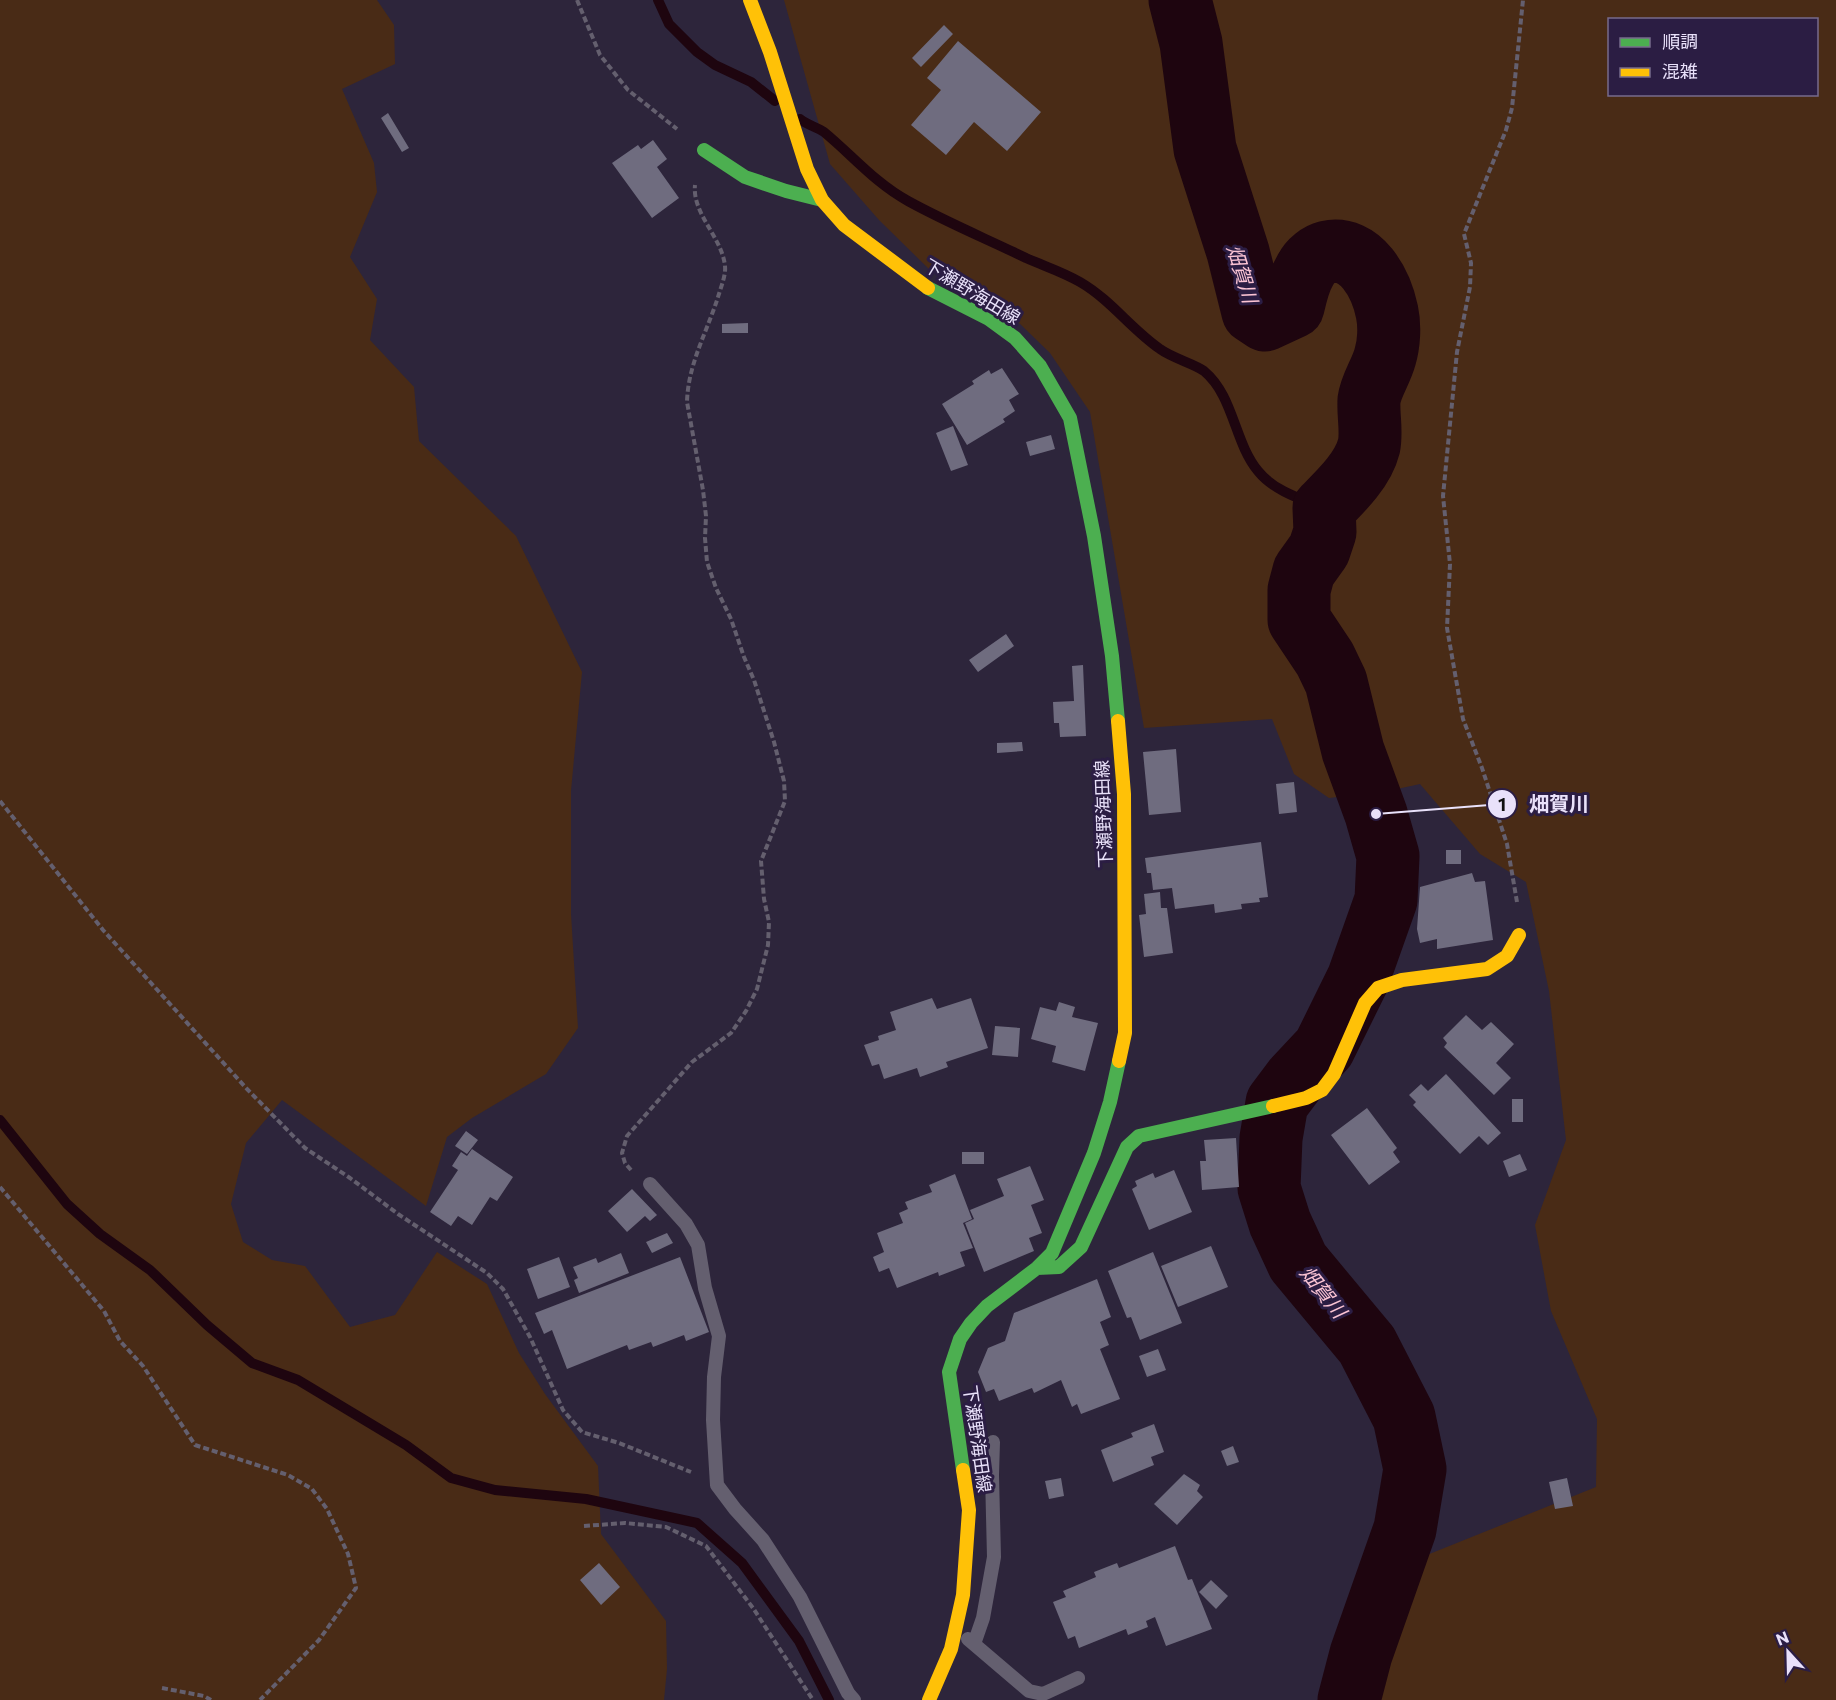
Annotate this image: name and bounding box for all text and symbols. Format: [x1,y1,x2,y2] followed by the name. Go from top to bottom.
[1608,18,1818,96] legend
[1662,30,1698,52] text: 順調
[1662,60,1698,82] text: 混雑
[1223,242,1264,308] water label: 畑賀川
[921,254,1024,328] street label: 下瀬野海田線
[1090,760,1116,868] street label: 下瀬野海田線
[1487,785,1601,823] callout: 畑賀川
[1529,791,1589,815] text: 畑賀川
[1498,793,1506,815] text: 1
[1296,1261,1353,1324] water label: 畑賀川
[960,1384,996,1494] street label: 下瀬野海田線
[1758,1622,1818,1682] north arrow
[1773,1627,1791,1649] text: N

